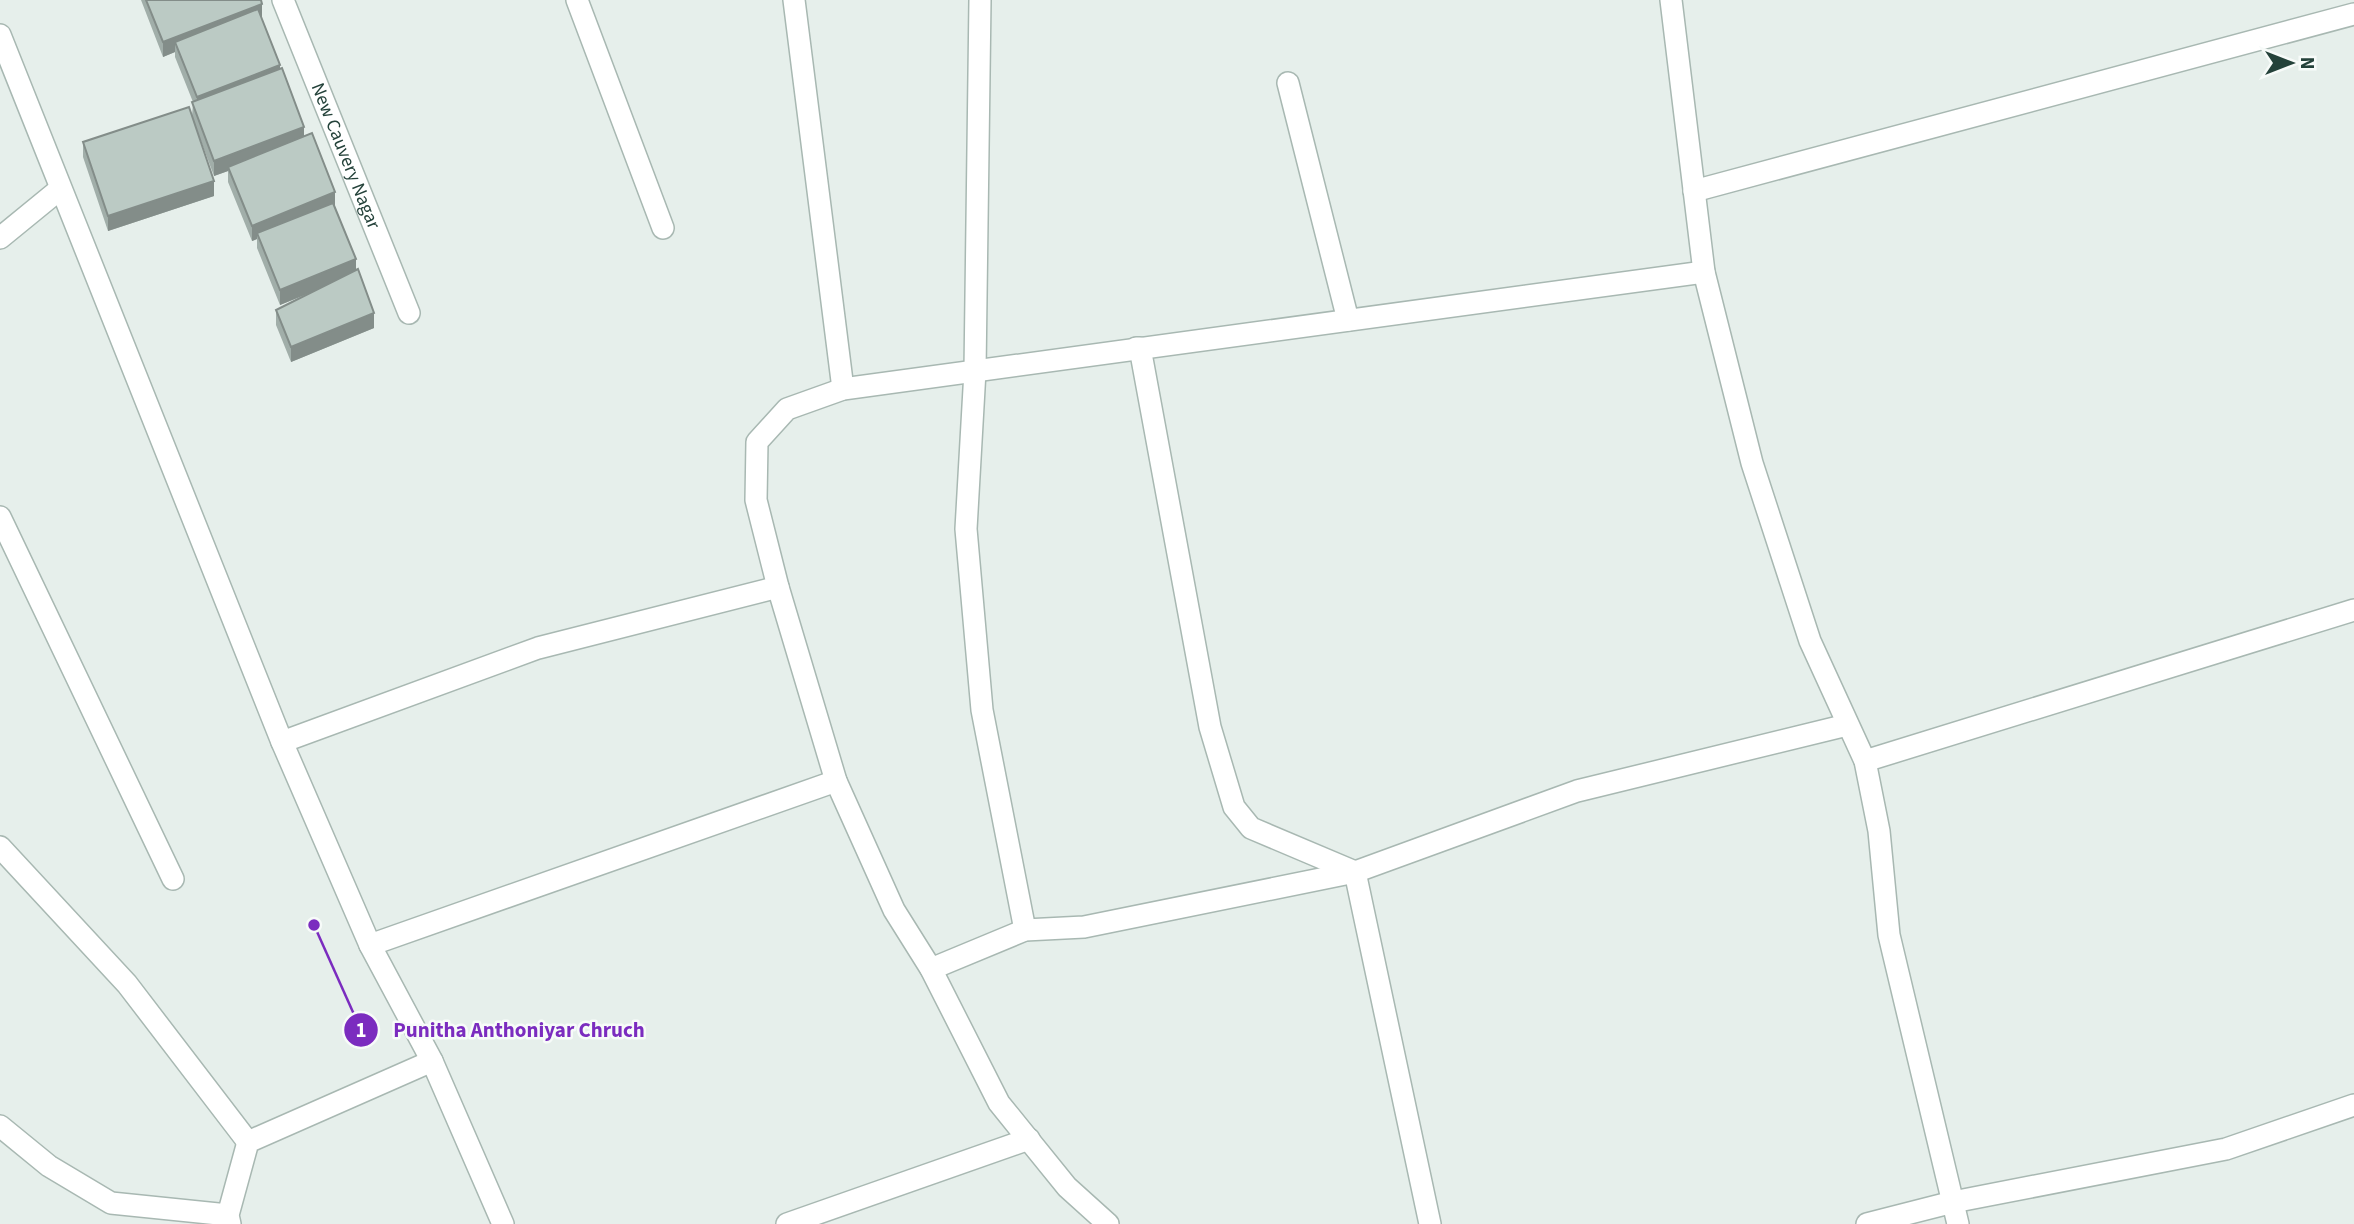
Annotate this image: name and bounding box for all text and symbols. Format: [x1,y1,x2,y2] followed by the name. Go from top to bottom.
[2256,28,2326,98] north arrow
[2293,57,2320,69] text: N
[304,79,387,233] street label: New Cauvery Nagar
[344,1009,658,1051] callout: Punitha Anthoniyar Chruch
[355,1015,367,1045] text: 1
[393,1015,645,1045] text: Punitha Anthoniyar Chruch

